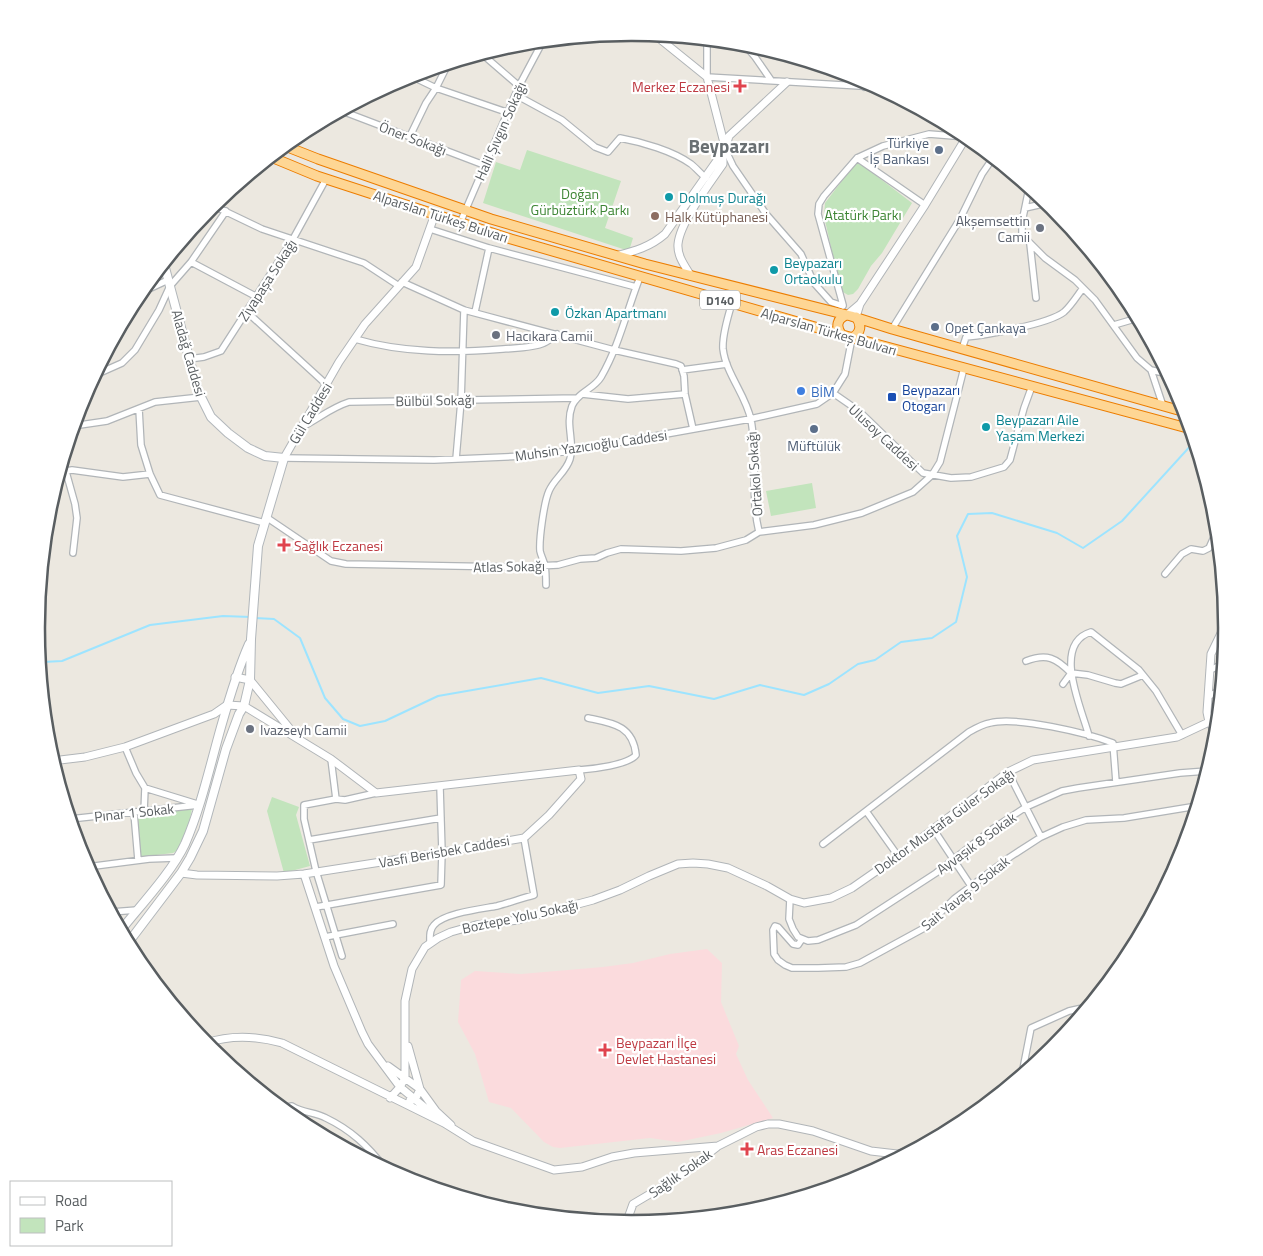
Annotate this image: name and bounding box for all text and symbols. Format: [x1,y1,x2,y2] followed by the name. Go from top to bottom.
[632,76,730,97] place label: Merkez Eczanesi
[469,78,531,184] street label: Halil Şıvgın Sokağı
[734,80,746,92] marker: Merkez Eczanesi
[376,116,450,160] street label: Öner Sokağı
[689,131,769,160] district label: Beypazarı
[870,132,929,169] place label: Türkiye İş Bankası
[933,144,945,156] marker: Türkiye İş Bankası
[531,183,629,220] park label: Doğan Gürbüztürk Parkı
[371,184,511,248] street label: Alparslan Türkeş Bulvarı
[679,187,766,208] place label: Dolmuş Durağı
[663,191,675,203] marker: Dolmuş Durağı
[825,204,901,225] park label: Atatürk Parkı
[665,206,768,227] place label: Halk Kütüphanesi
[649,210,661,222] marker: Halk Kütüphanesi
[956,210,1030,247] place label: Akşemsettin Camii
[1034,222,1046,234] marker: Akşemsettin Camii
[233,235,301,325] street label: Ziyapaşa Sokağı
[784,252,842,289] place label: Beypazarı Ortaokulu
[768,264,780,276] marker: Beypazarı Ortaokulu
[700,290,740,310] road number: D140
[565,302,667,323] place label: Özkan Apartmanı
[759,302,899,360] street label: Alparslan Türkeş Bulvarı
[549,306,561,318] marker: Özkan Apartmanı
[167,307,211,399] street label: Aladağ Caddesi
[945,317,1026,338] place label: Opet Çankaya
[929,321,941,333] marker: Opet Çankaya
[506,325,593,346] place label: Hacıkara Camii
[490,329,502,341] marker: Hacıkara Camii
[283,378,337,448] street label: Gül Caddesi
[902,379,960,416] place label: Beypazarı Otogarı
[811,381,835,402] place label: BİM
[795,385,807,397] marker: BİM
[395,389,475,411] street label: Bülbül Sokağı
[886,391,898,403] marker: Beypazarı Otogarı
[844,399,924,475] street label: Ulusoy Caddesi
[996,409,1085,446] place label: Beypazarı Aile Yaşam Merkezi
[980,421,992,433] marker: Beypazarı Aile Yaşam Merkezi
[808,423,820,435] marker: Müftülük
[514,424,668,466] street label: Muhsin Yazıcıoğlu Caddesi
[741,431,767,517] street label: Ortakol Sokağı
[787,435,841,456] place label: Müftülük
[294,535,383,556] place label: Sağlık Eczanesi
[278,539,290,551] marker: Sağlık Eczanesi
[473,555,545,577] street label: Atlas Sokağı
[260,719,347,740] place label: Ivazseyh Camii
[244,723,256,735] marker: Ivazseyh Camii
[869,763,1019,879] street label: Doktor Mustafa Güler Sokağı
[93,797,175,827] street label: Pınar 1 Sokak
[932,807,1020,879] street label: Ayvaşık 8 Sokak
[377,829,511,873] street label: Vasfi Berisbek Caddesi
[916,850,1014,935] street label: Sait Yavaş 9 Sokak
[460,893,580,939] street label: Boztepe Yolu Sokağı
[616,1032,716,1069] place label: Beypazarı İlçe Devlet Hastanesi
[598,1043,612,1057] marker: Beypazarı İlçe Devlet Hastanesi
[757,1139,838,1160] place label: Aras Eczanesi
[644,1143,716,1203] street label: Sağlık Sokak
[741,1143,753,1155] marker: Aras Eczanesi
[10,1181,172,1246] legend
[55,1189,87,1212] text: Road
[55,1214,84,1237] text: Park

